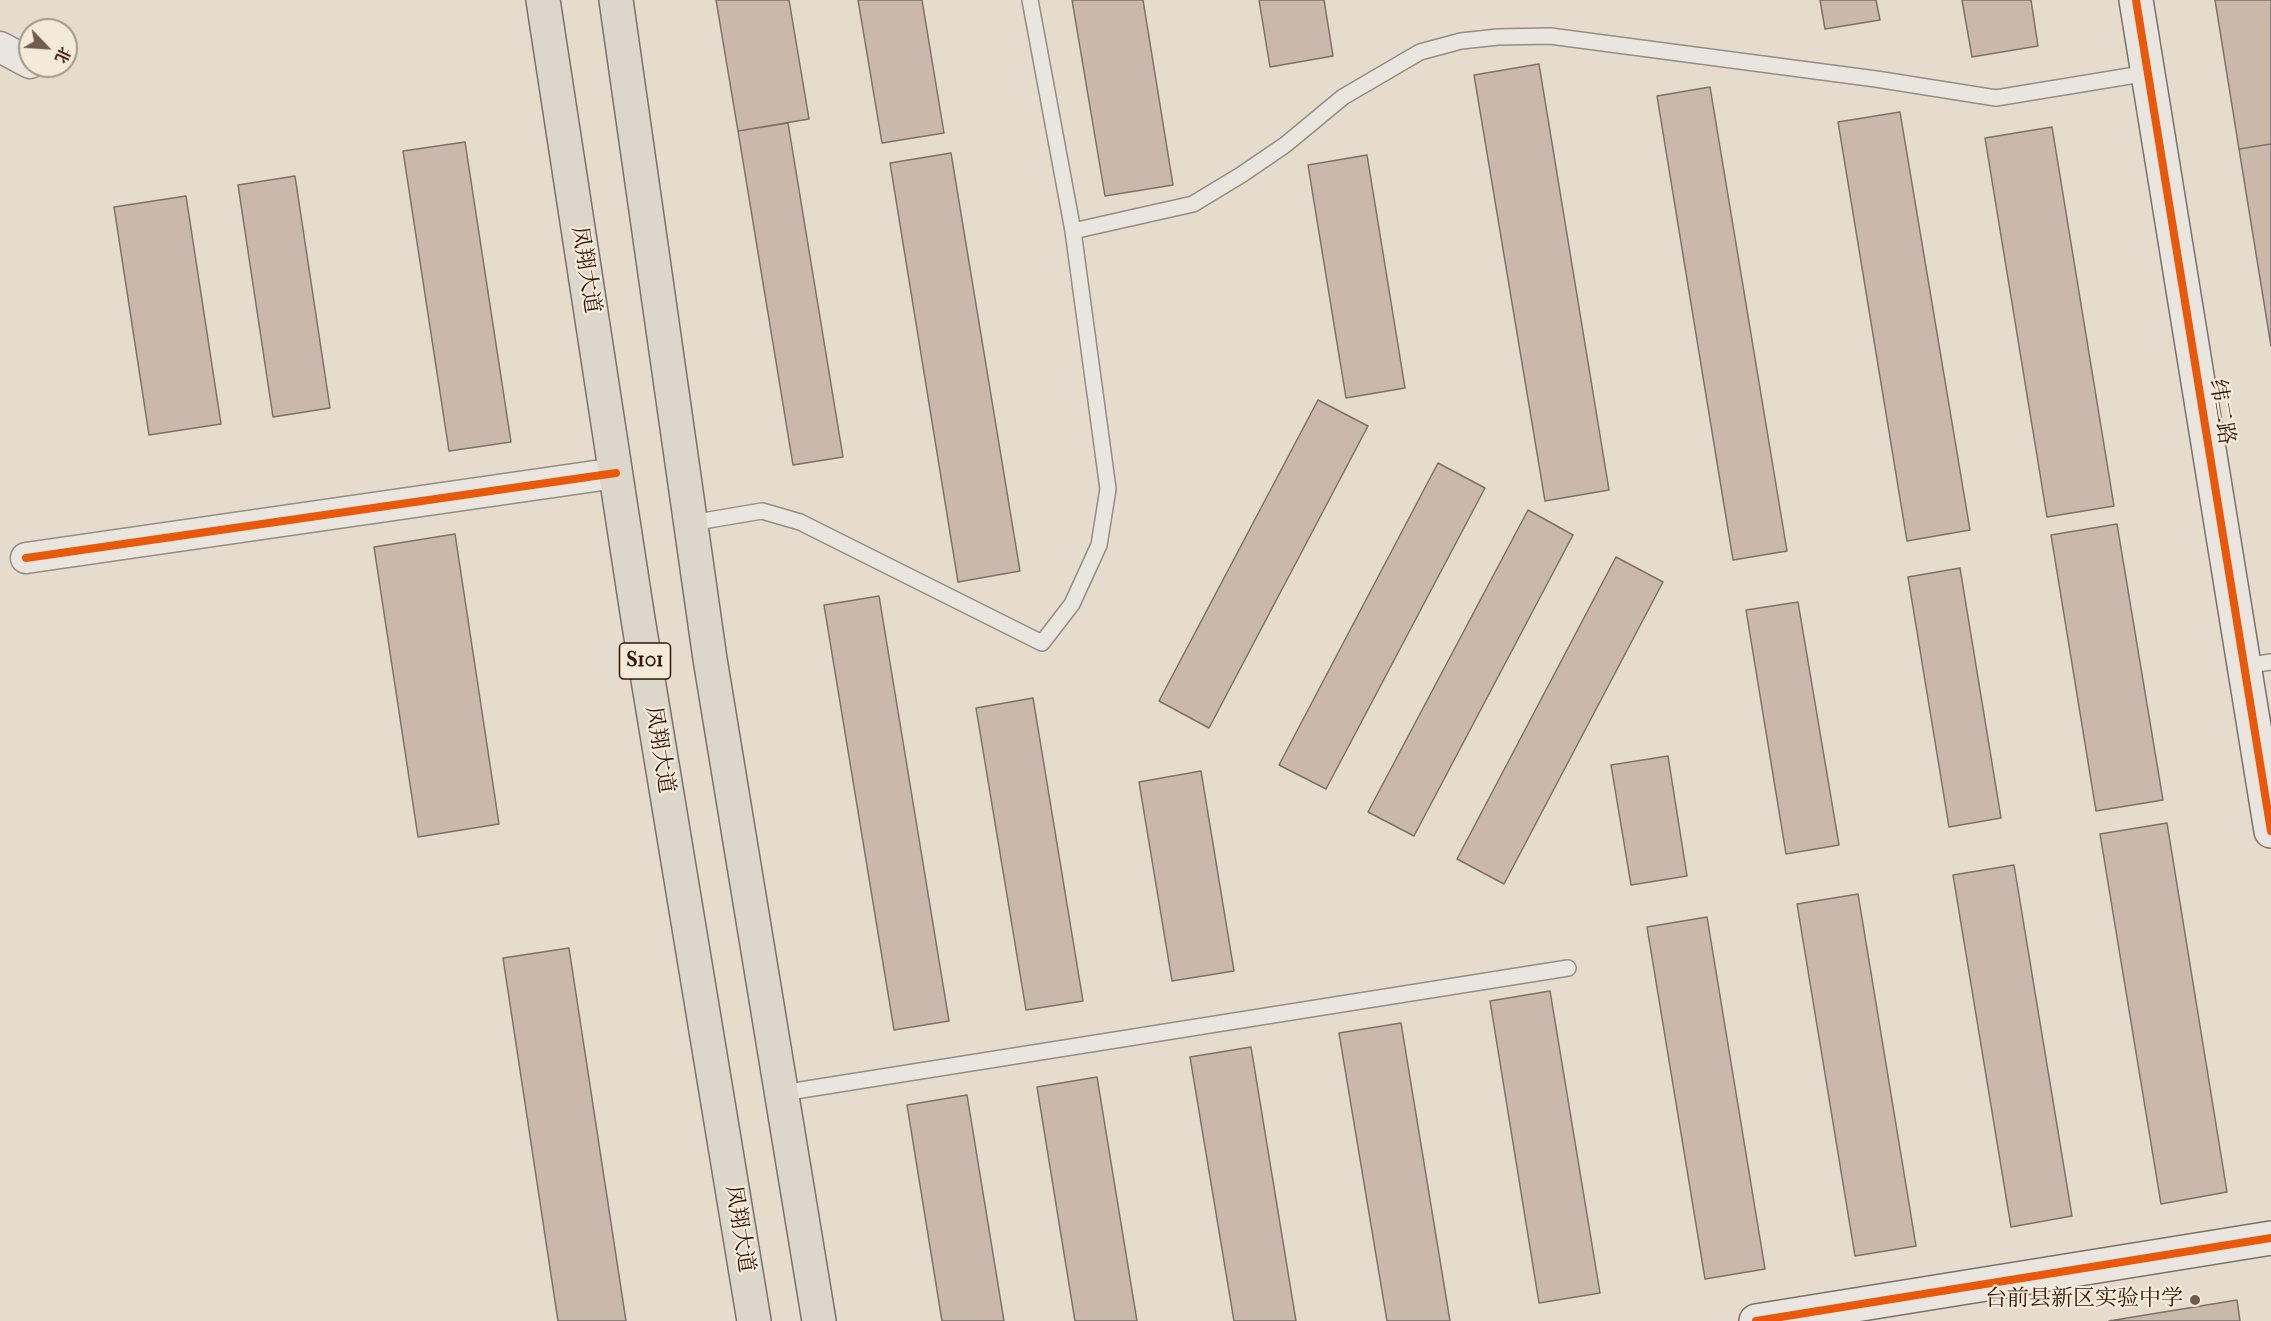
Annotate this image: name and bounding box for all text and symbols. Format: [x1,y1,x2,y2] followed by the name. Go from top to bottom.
[18,18,78,78] north arrow
[51,44,75,66] text: 北
[565,224,605,316] street label: 凤翔大道
[2203,377,2239,447] street label: 纬二路
[620,643,670,679] road number: S101
[639,704,679,796] street label: 凤翔大道
[719,1183,759,1275] street label: 凤翔大道
[1985,1287,2183,1313] place label: 台前县新区实验中学
[2188,1293,2202,1307] marker: 台前县新区实验中学

